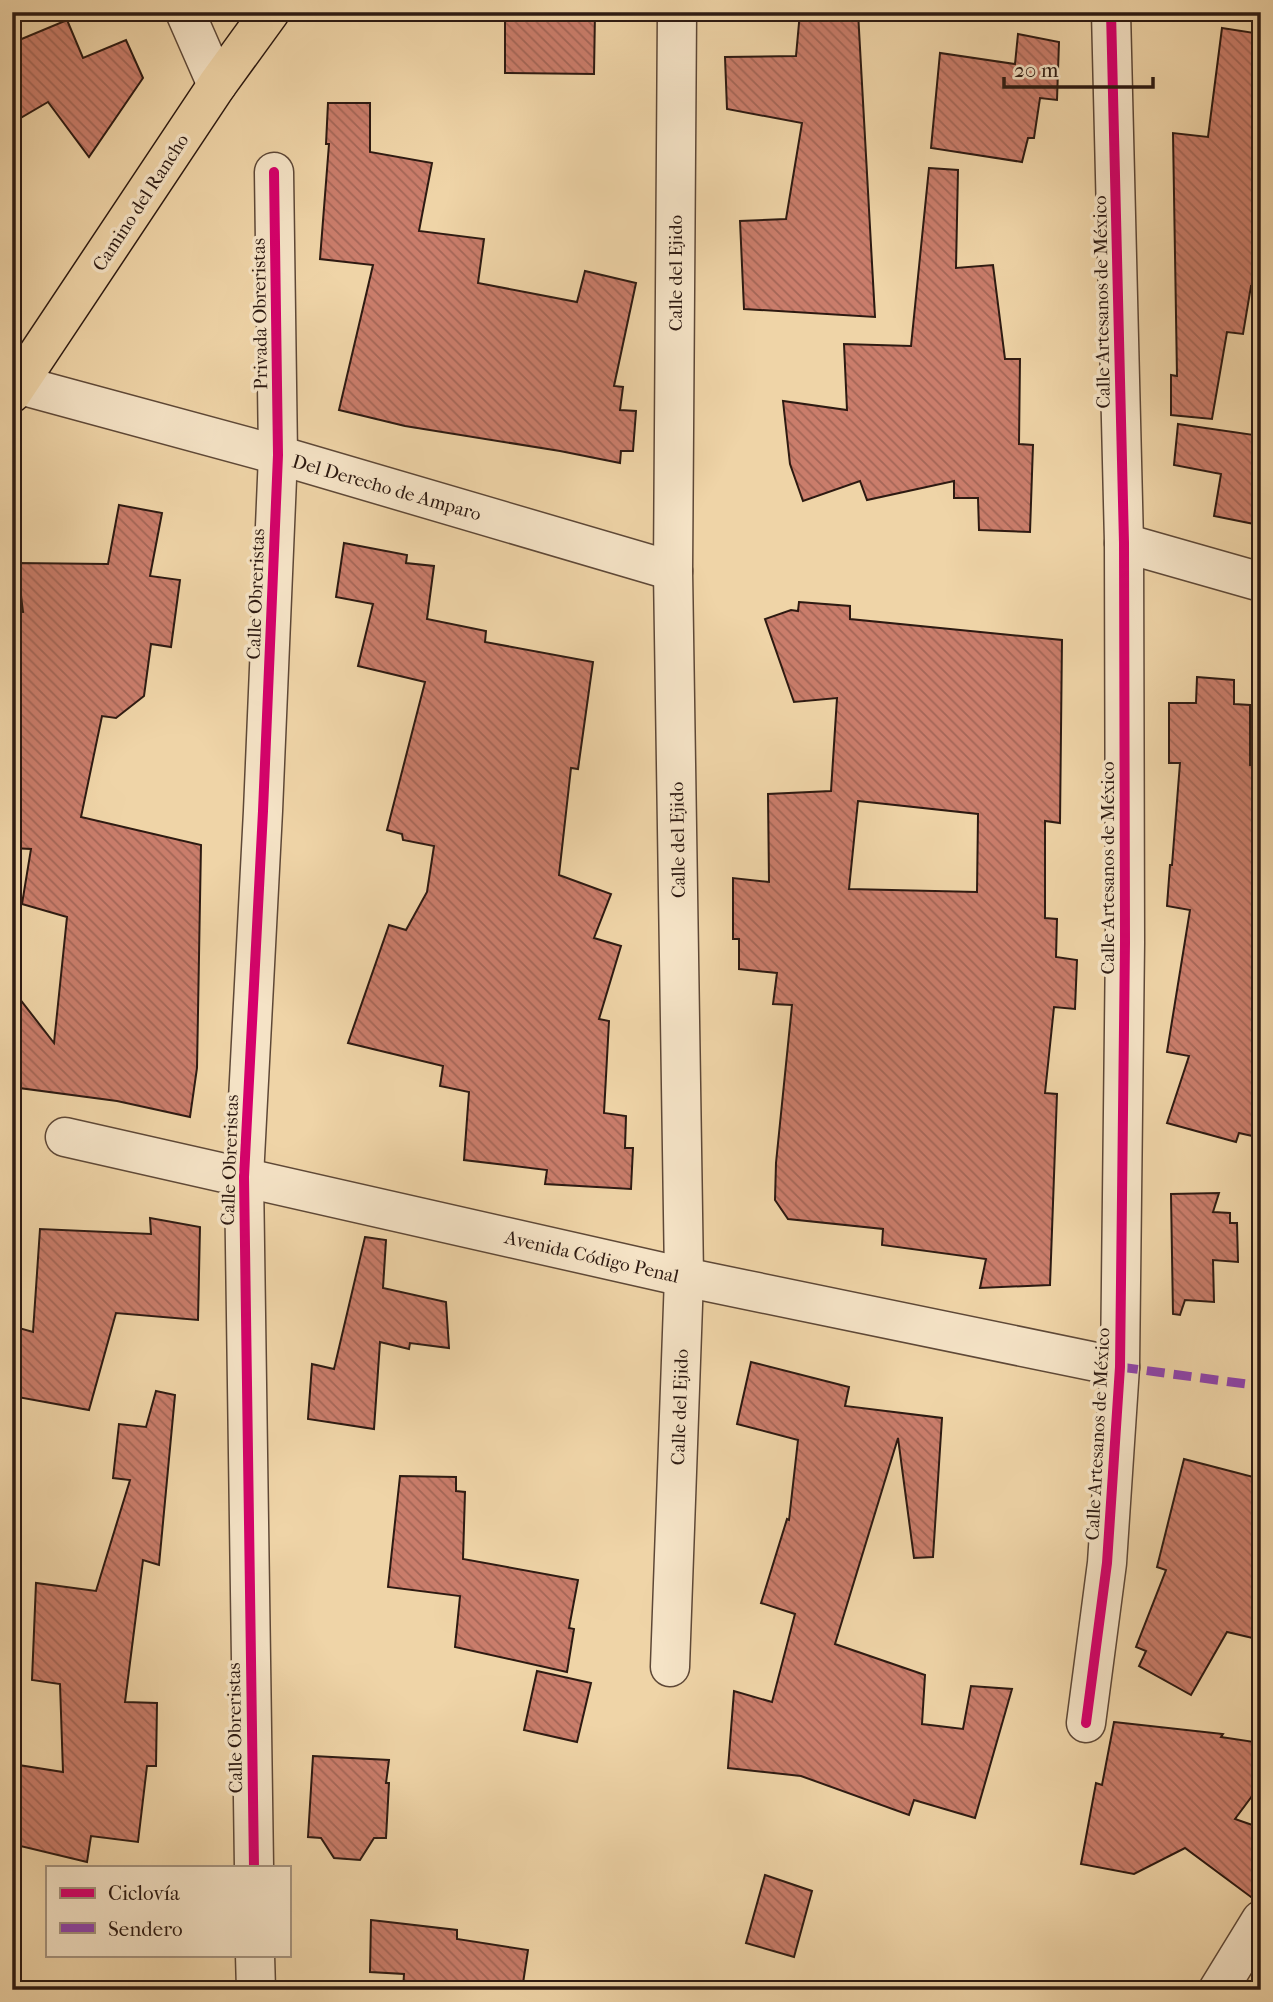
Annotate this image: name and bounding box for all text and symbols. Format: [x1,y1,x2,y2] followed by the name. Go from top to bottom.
[1004,46,1152,90] scale bar
[1014,58,1059,82] text: 20 m
[88,130,194,275] street label: Camino del Rancho
[1089,195,1115,409] street label: Calle Artesanos de México
[665,214,687,331] street label: Calle del Ejido
[248,238,272,390] street label: Privada Obreristas
[290,450,484,526] street label: Del Derecho de Amparo
[243,528,269,660] street label: Calle Obreristas
[1097,761,1119,975] street label: Calle Artesanos de México
[666,781,690,898] street label: Calle del Ejido
[217,1094,243,1226] street label: Calle Obreristas
[502,1226,681,1288] street label: Avenida Código Penal
[1081,1327,1115,1541] street label: Calle Artesanos de México
[667,1348,693,1466] street label: Calle del Ejido
[223,1662,247,1794] street label: Calle Obreristas
[46,1866,290,1956] legend
[108,1881,180,1905] text: Ciclovía
[108,1917,183,1941] text: Sendero

